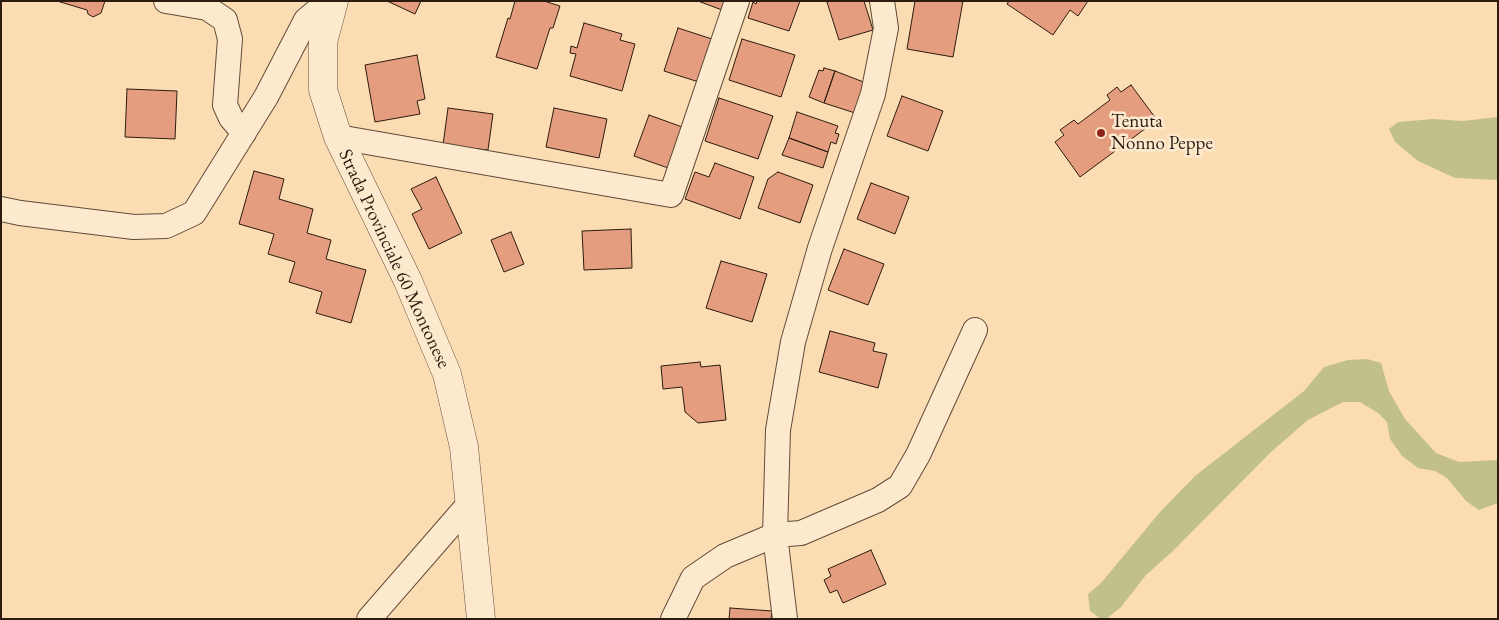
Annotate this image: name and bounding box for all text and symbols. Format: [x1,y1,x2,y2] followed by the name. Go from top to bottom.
[1111,111,1213,155] place label: Tenuta Nonno Peppe
[1095,127,1107,139] marker: Tenuta Nonno Peppe
[333,146,455,372] street label: Strada Provinciale 60 Montonese

